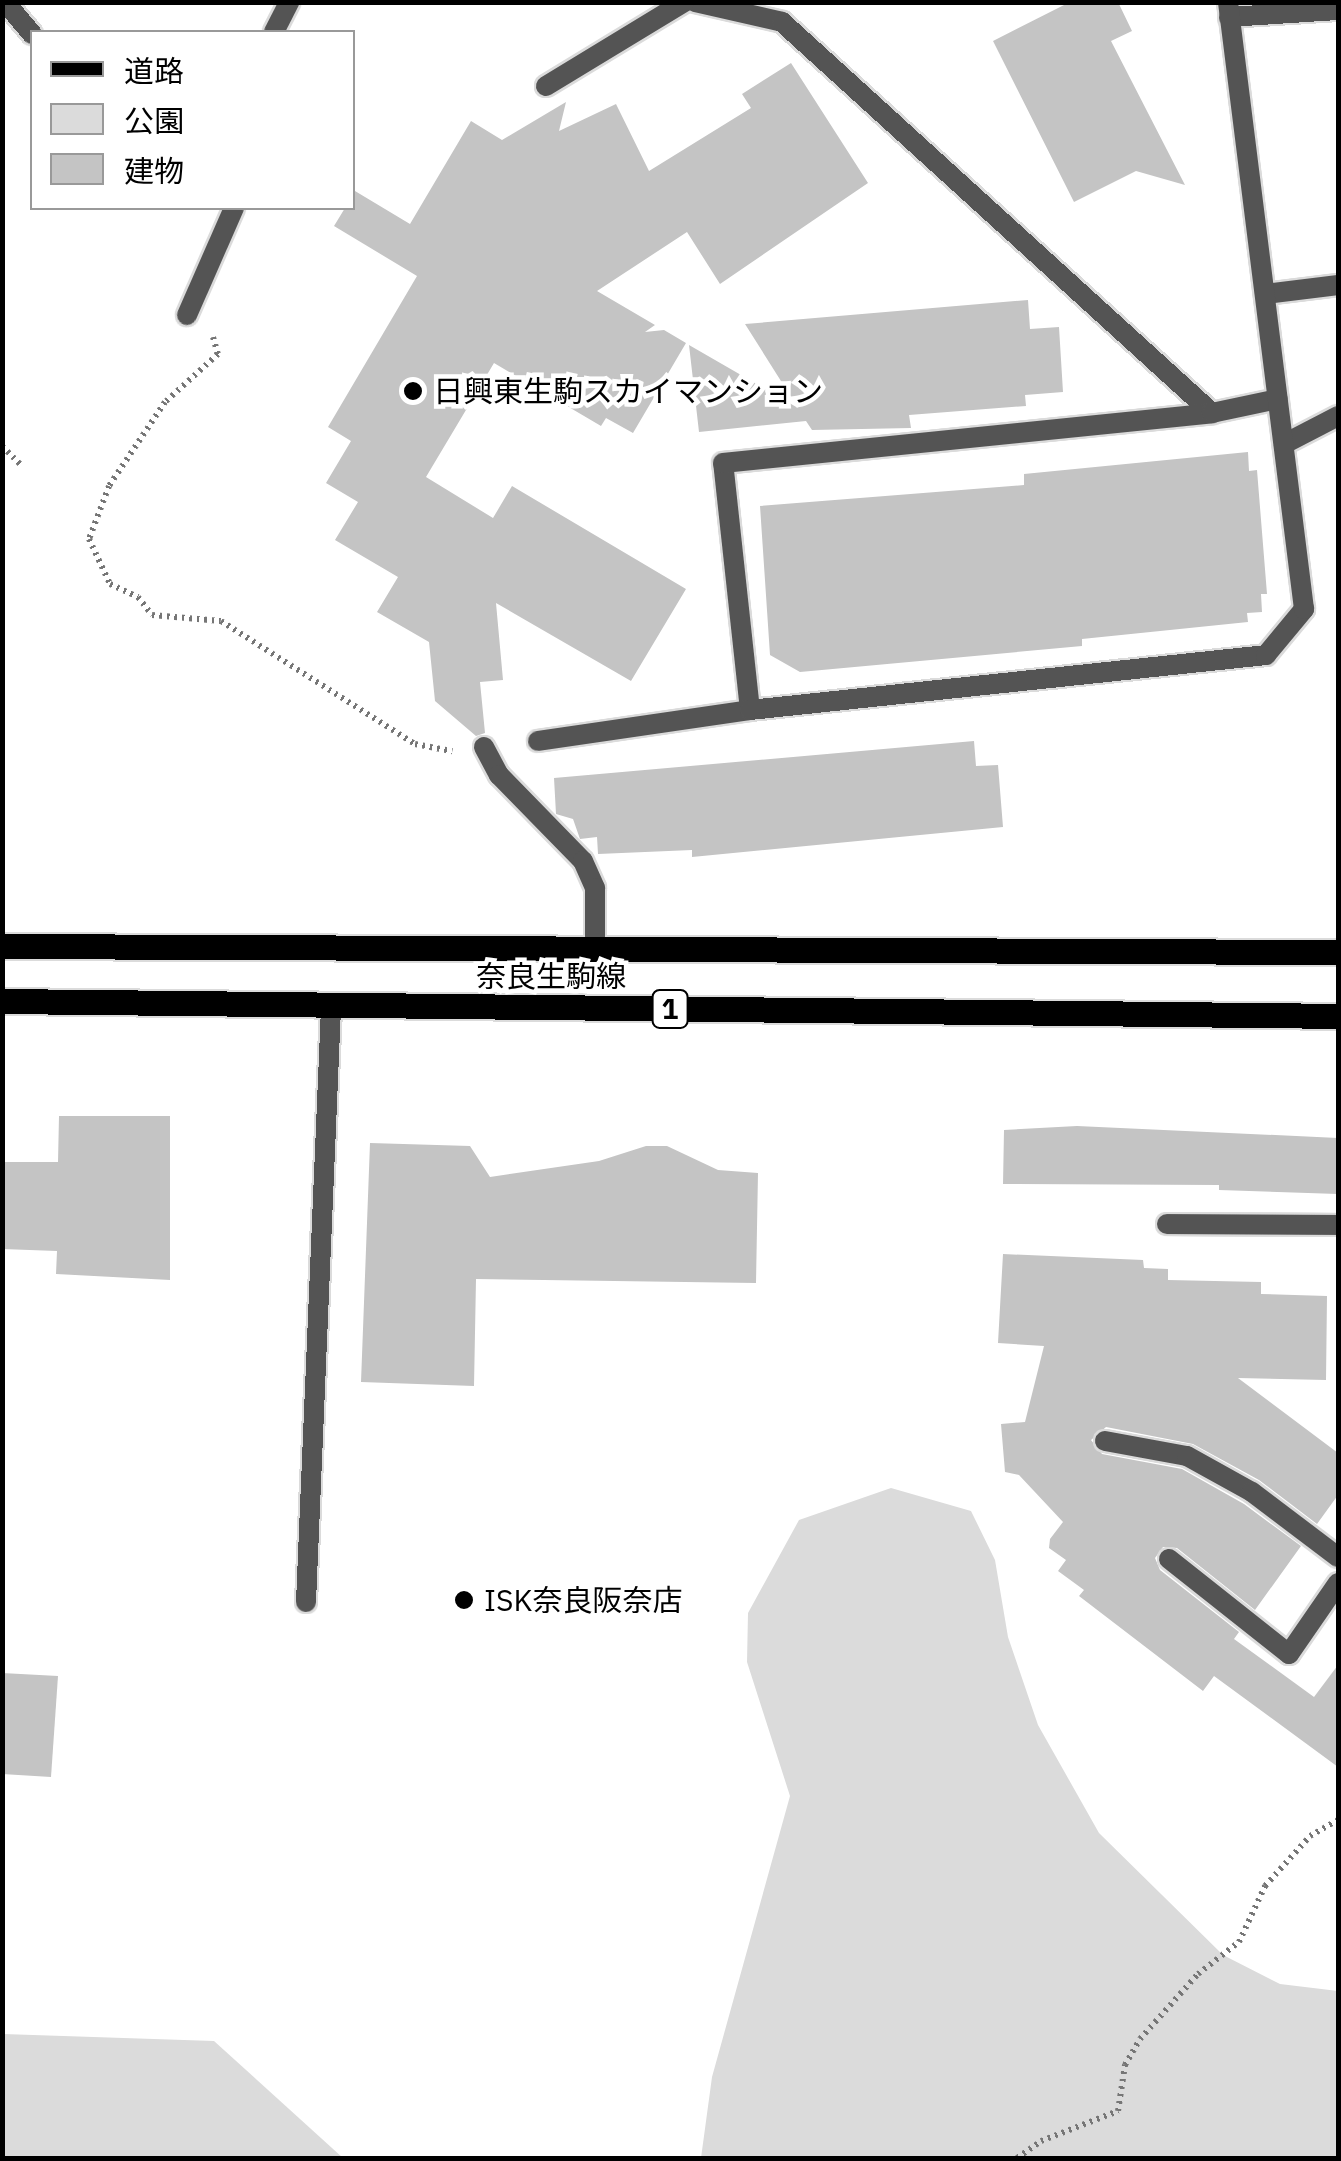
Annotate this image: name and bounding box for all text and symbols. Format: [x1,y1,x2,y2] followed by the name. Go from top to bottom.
[30,30,355,210] legend
[124,51,184,90] text: 道路
[124,101,184,140] text: 公園
[124,151,184,190] text: 建物
[433,373,823,409] place label: 日興東生駒スカイマンション
[402,380,424,402] marker: 日興東生駒スカイマンション
[476,958,626,994] street label: 奈良生駒線
[650,986,690,1032] road number: 1
[484,1582,682,1618] place label: ISK奈良阪奈店
[453,1589,475,1611] marker: ISK奈良阪奈店

